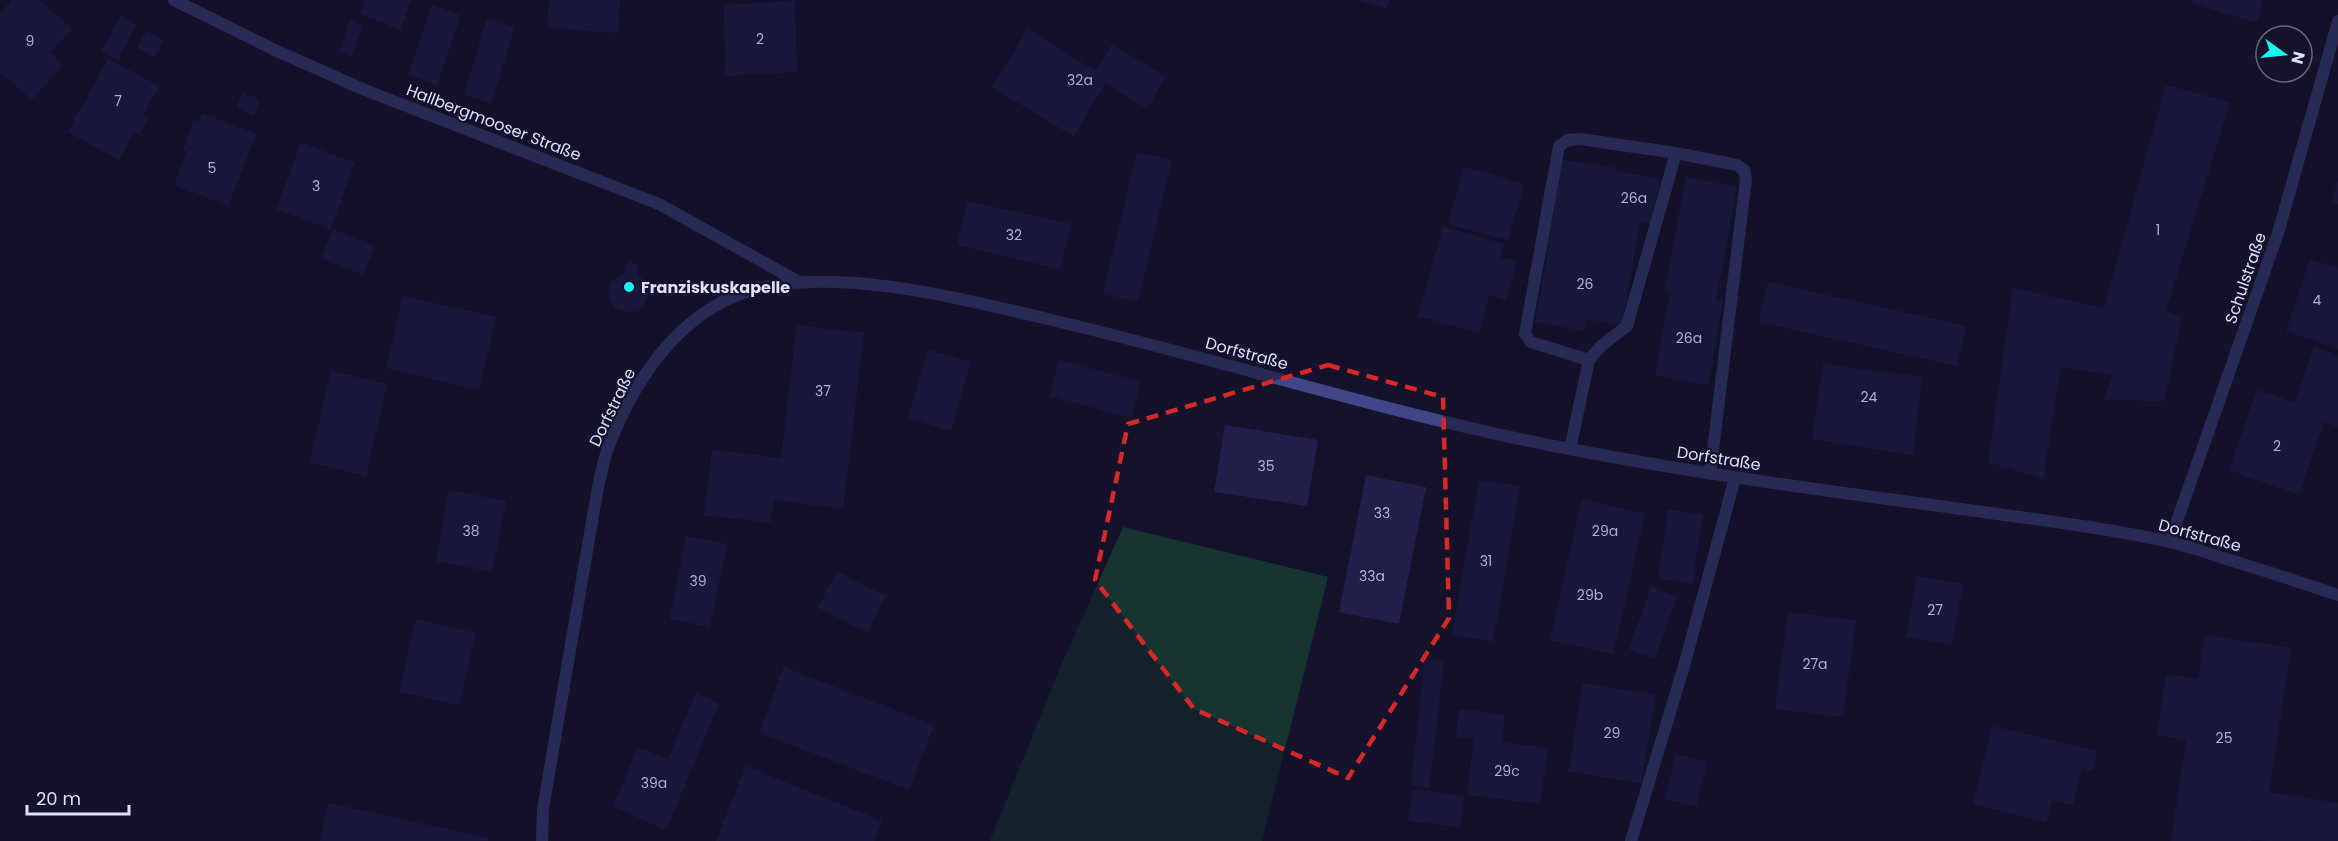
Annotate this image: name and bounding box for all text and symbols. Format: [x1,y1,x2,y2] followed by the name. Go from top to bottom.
[2254,24,2314,84] north arrow
[756,29,764,49] house number: 2
[26,31,34,51] house number: 9
[2285,49,2311,67] text: N
[1067,70,1093,90] house number: 32a
[403,78,585,166] street label: Hallbergmooser Straße
[114,91,122,111] house number: 7
[208,158,216,178] house number: 5
[312,176,320,196] house number: 3
[1621,188,1647,208] house number: 26a
[2156,220,2160,240] house number: 1
[1006,225,1022,245] house number: 32
[2219,229,2272,327] street label: Schulstraße
[1577,274,1594,294] house number: 26
[641,276,790,299] place label: Franziskuskapelle
[622,280,636,294] marker: Franziskuskapelle
[2313,290,2322,310] house number: 4
[1676,328,1702,348] house number: 26a
[1203,331,1291,376] street label: Dorfstraße
[584,364,641,450] street label: Dorfstraße
[815,381,831,401] house number: 37
[1861,387,1878,407] house number: 24
[2273,436,2281,456] house number: 2
[1675,441,1763,476] street label: Dorfstraße
[1257,456,1275,476] house number: 35
[1374,503,1390,523] house number: 33
[2156,513,2244,558] street label: Dorfstraße
[462,521,480,541] house number: 38
[1592,521,1618,541] house number: 29a
[1480,551,1492,571] house number: 31
[1359,566,1385,586] house number: 33a
[689,571,707,591] house number: 39
[1577,585,1603,605] house number: 29b
[1927,600,1943,620] house number: 27
[1802,654,1828,674] house number: 27a
[1604,723,1620,743] house number: 29
[2216,728,2232,748] house number: 25
[1494,761,1520,781] house number: 29c
[641,773,667,793] house number: 39a
[27,778,129,816] scale bar
[36,786,81,811] text: 20 m

